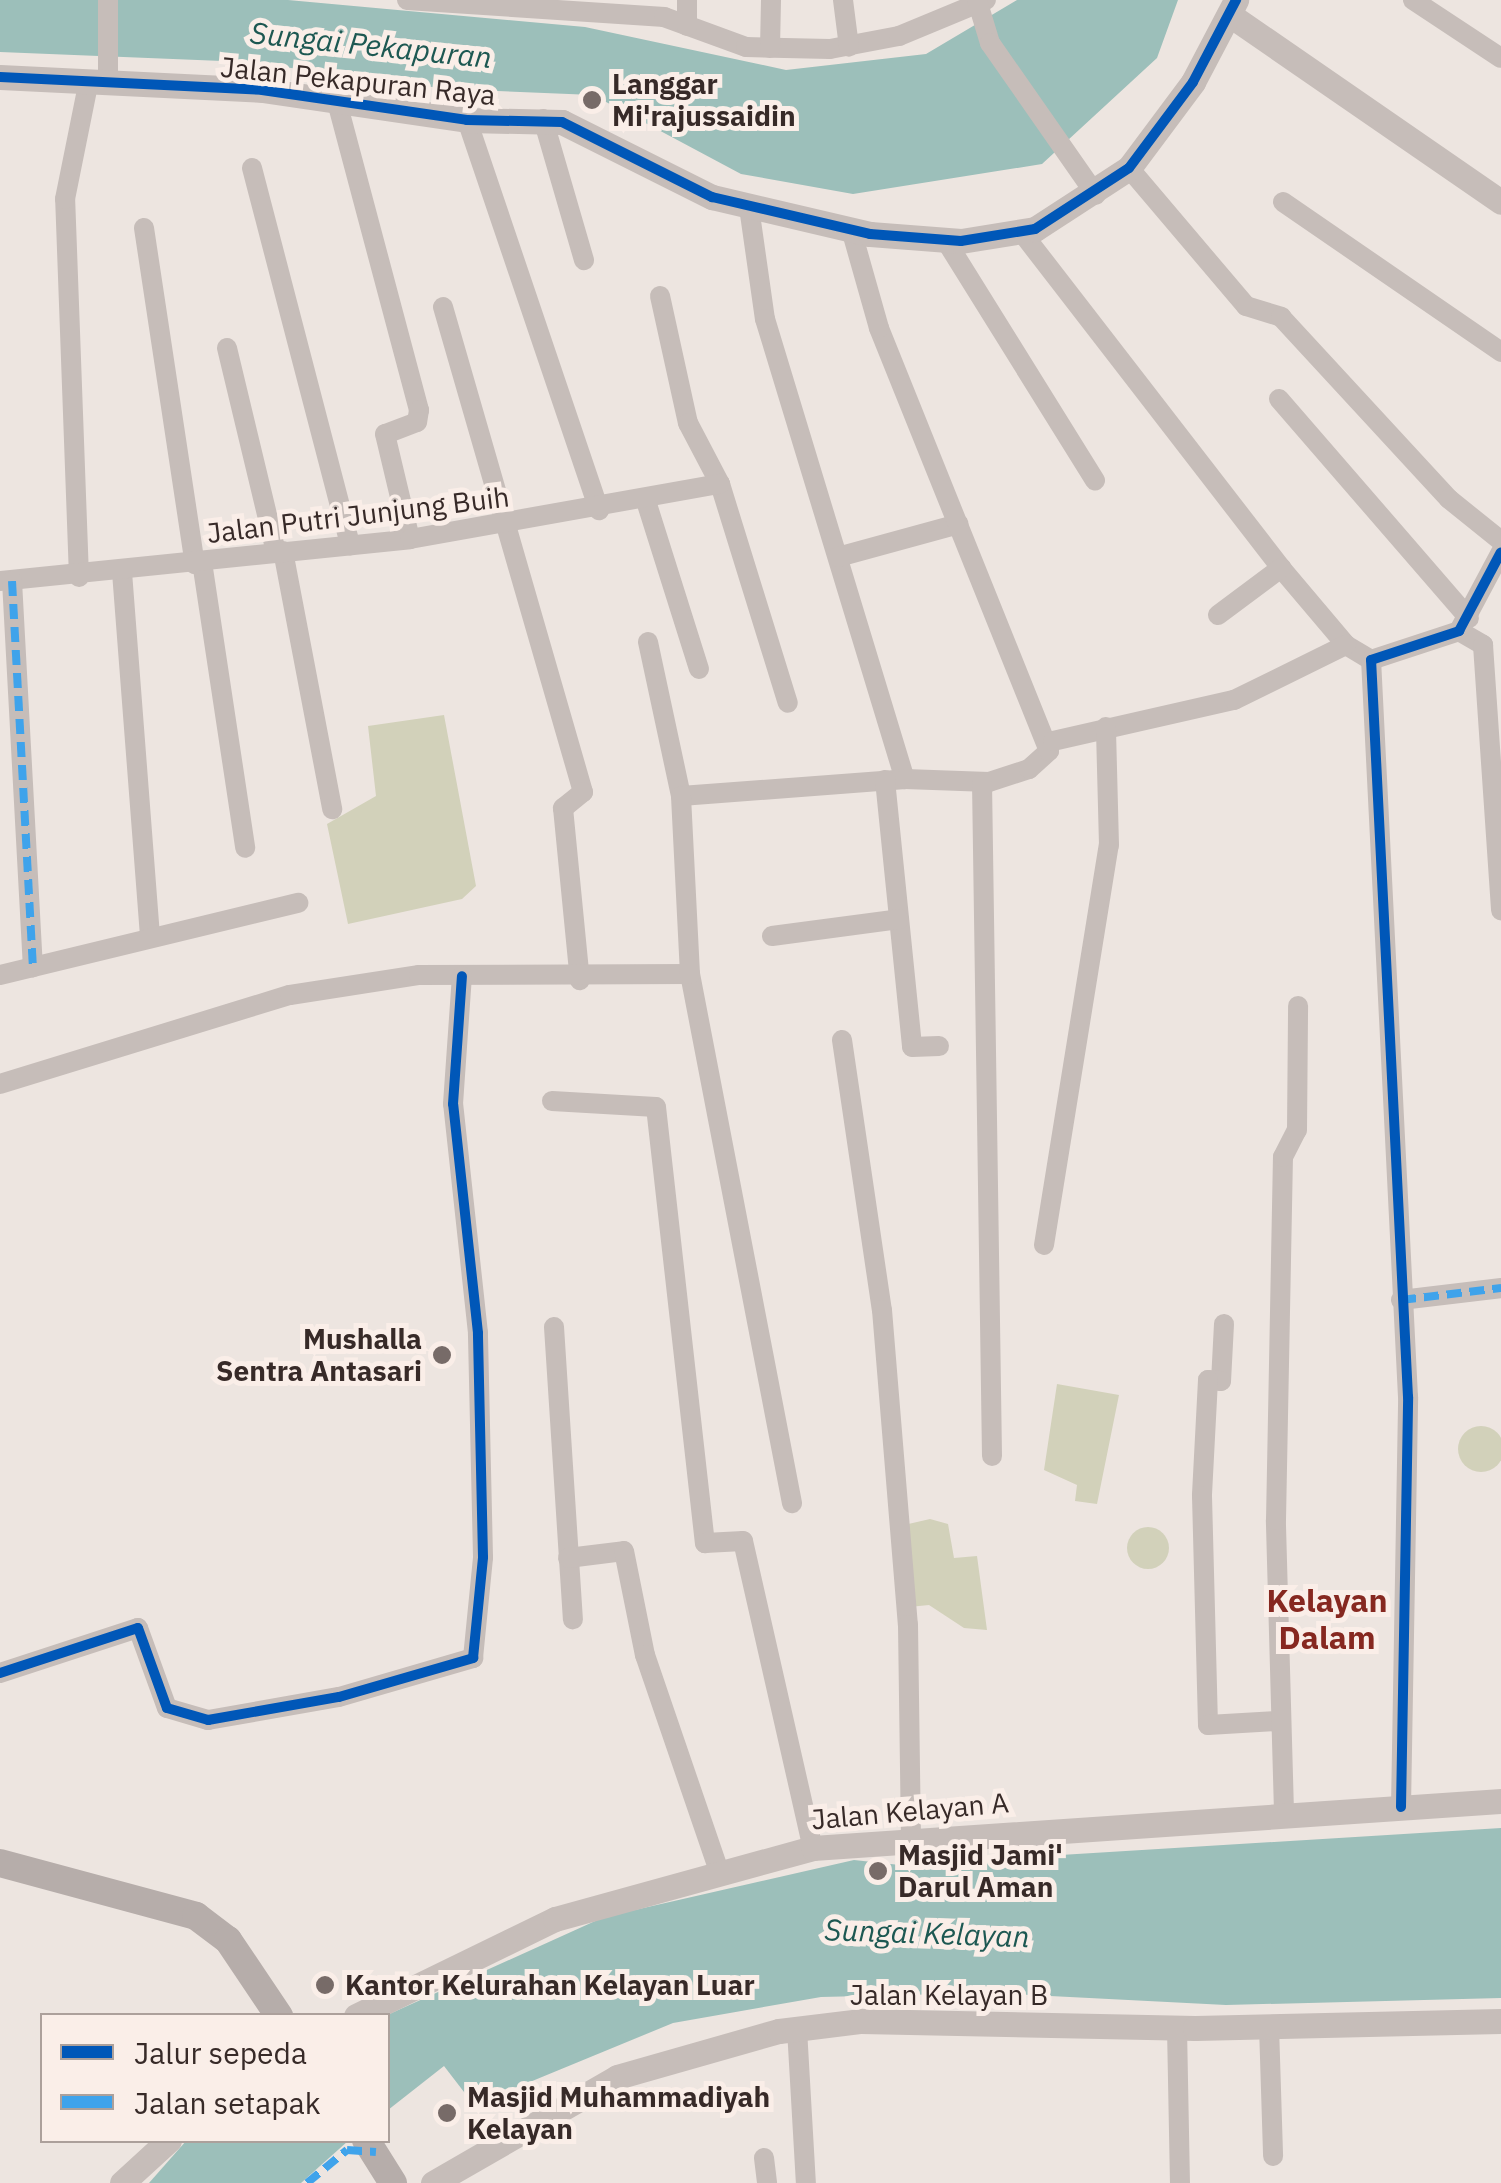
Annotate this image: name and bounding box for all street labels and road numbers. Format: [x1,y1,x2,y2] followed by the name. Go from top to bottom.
[219,50,497,112] street label: Jalan Pekapuran Raya
[205,480,511,550] street label: Jalan Putri Junjung Buih
[810,1786,1010,1836] street label: Jalan Kelayan A
[850,1978,1048,2012] street label: Jalan Kelayan B

